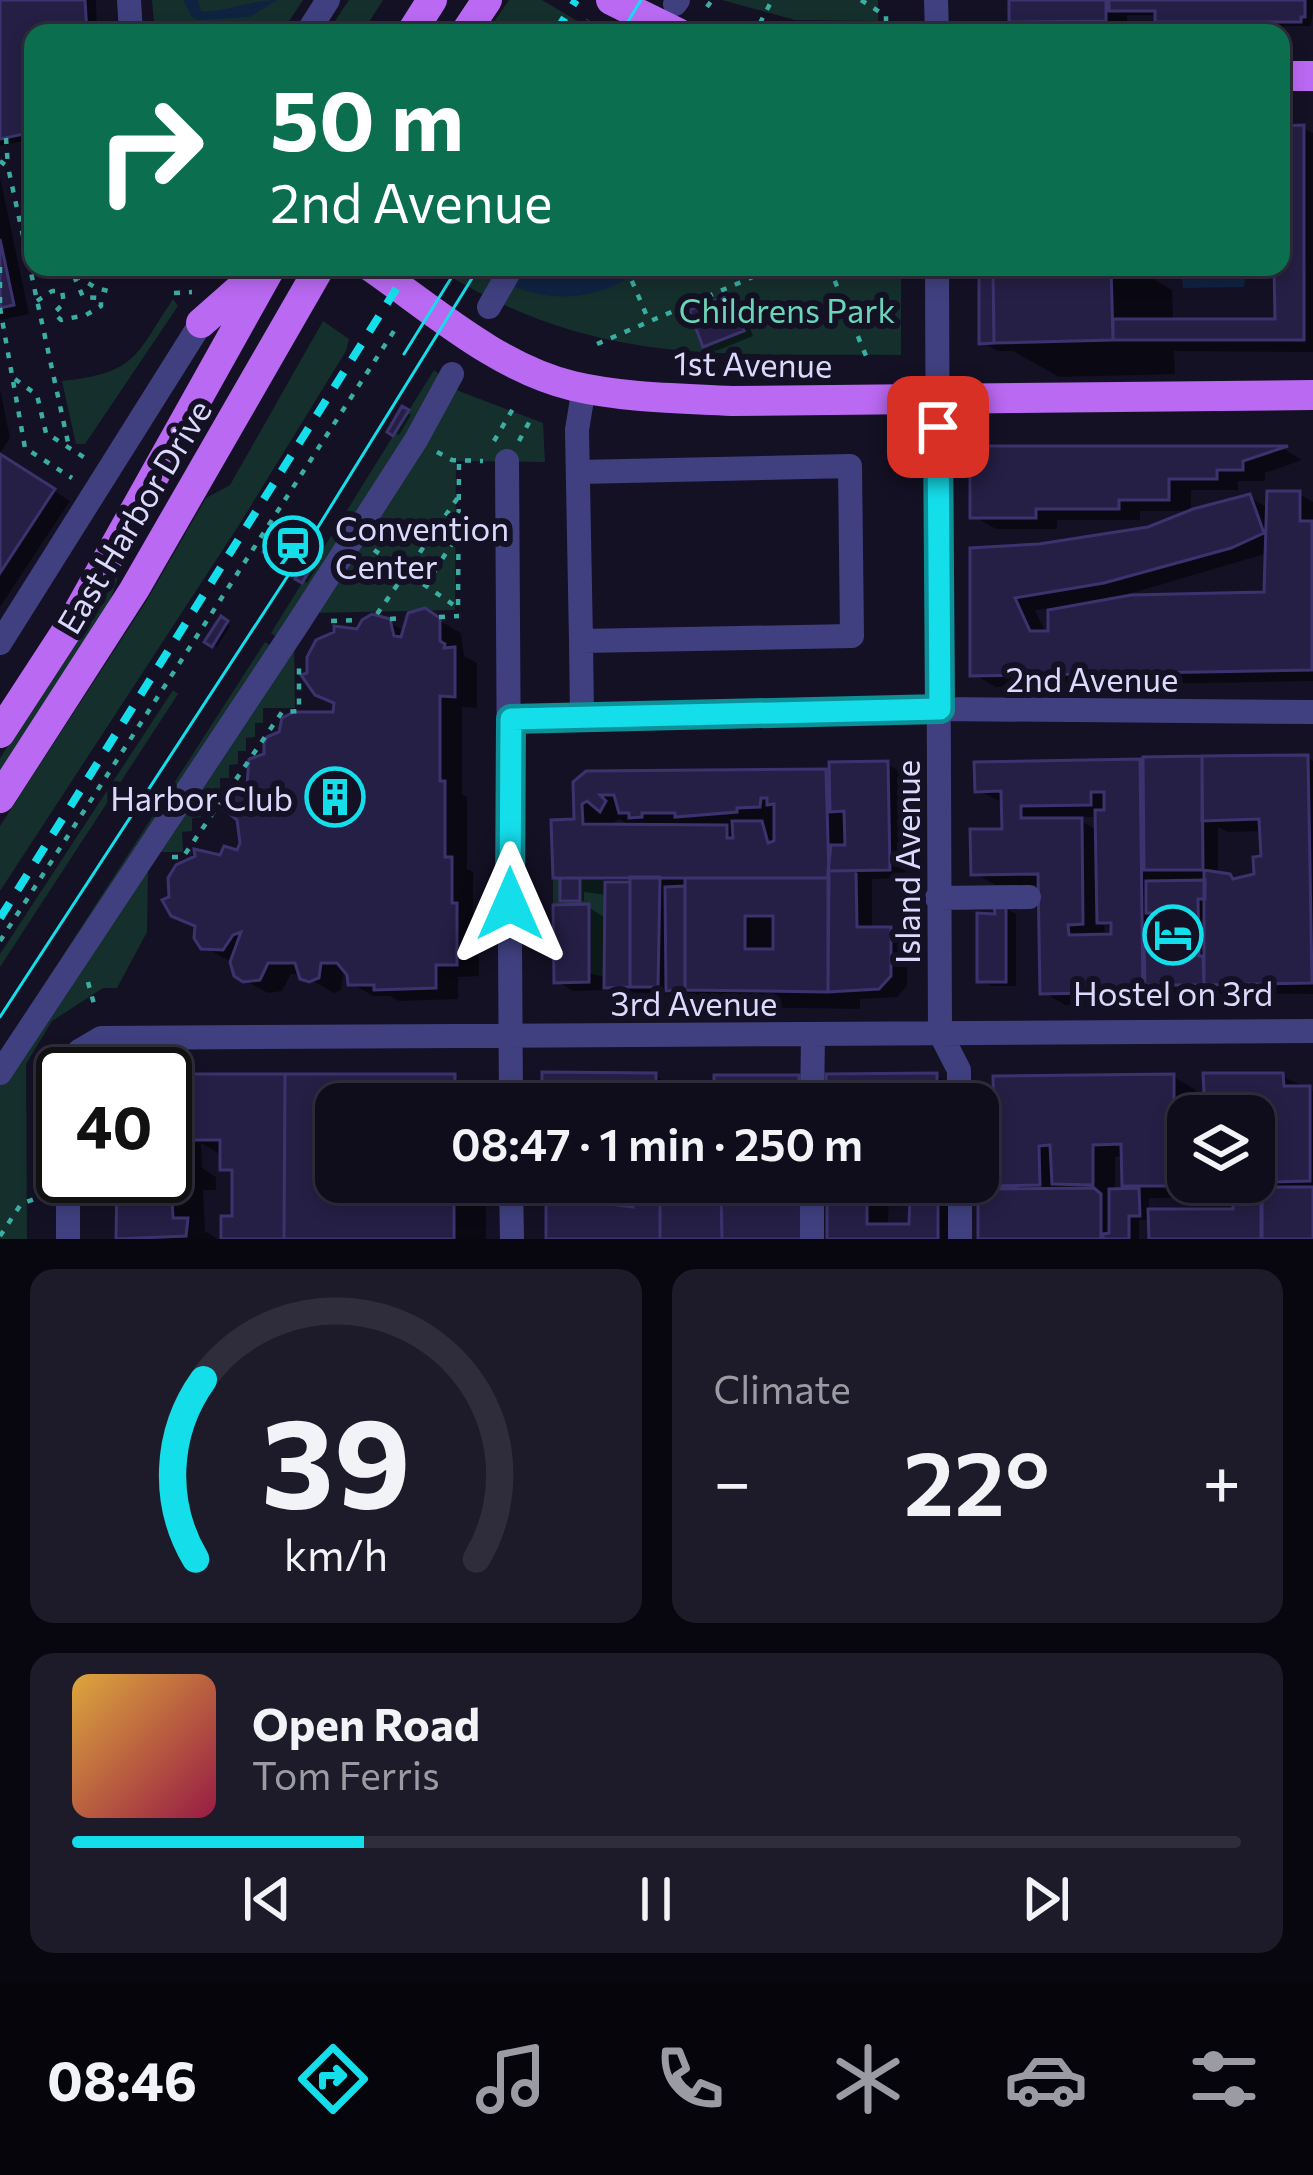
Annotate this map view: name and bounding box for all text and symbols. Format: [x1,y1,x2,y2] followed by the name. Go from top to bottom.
[270,66,464,168] text: 50 m
[72,72,228,228] icon: right
[270,168,552,234] text: 2nd Avenue
[679,289,895,330] park label: Childrens Park
[673,341,833,385] street label: 1st Avenue
[887,376,989,478] pin
[47,392,219,640] street label: East Harbor Drive
[905,394,971,460] icon: arrive
[335,507,509,586] place label: Convention Center
[262,515,324,577] station icon: Convention Center
[1006,658,1178,699] street label: 2nd Avenue
[886,760,927,964] street label: Island Avenue
[304,766,366,828] building icon: Harbor Club
[110,777,293,818] place label: Harbor Club
[447,841,573,967] position arrow
[1142,904,1204,966] hotel icon: Hostel on 3rd
[1073,972,1273,1013] place label: Hostel on 3rd
[611,982,777,1023] street label: 3rd Avenue
[36,1047,192,1203] speed limit sign: 40
[1167,1095,1275,1203] map controls
[1167,1095,1275,1203] button: layers
[451,1115,863,1170] text: 08:47 · 1 min · 250 m
[714,1364,851,1412] text: Climate
[261,1381,411,1534] text: 39
[903,1424,1050,1535] text: 22°
[714,1439,751,1520] text: −
[1202,1439,1241,1520] text: +
[284,1527,388,1580] text: km/h
[252,1695,480,1750] text: Open Road
[252,1750,440,1798] text: Tom Ferris
[234,1866,300,1932] icon: previous
[623,1866,689,1932] icon: pause
[1013,1866,1079,1932] icon: next
[291,2037,375,2121] icon: directions
[469,2037,553,2121] icon: music
[648,2037,732,2121] icon: phone
[826,2037,910,2121] icon: climate
[1004,2037,1088,2121] icon: car
[1182,2037,1266,2121] icon: filters
[47,2046,197,2112] text: 08:46

